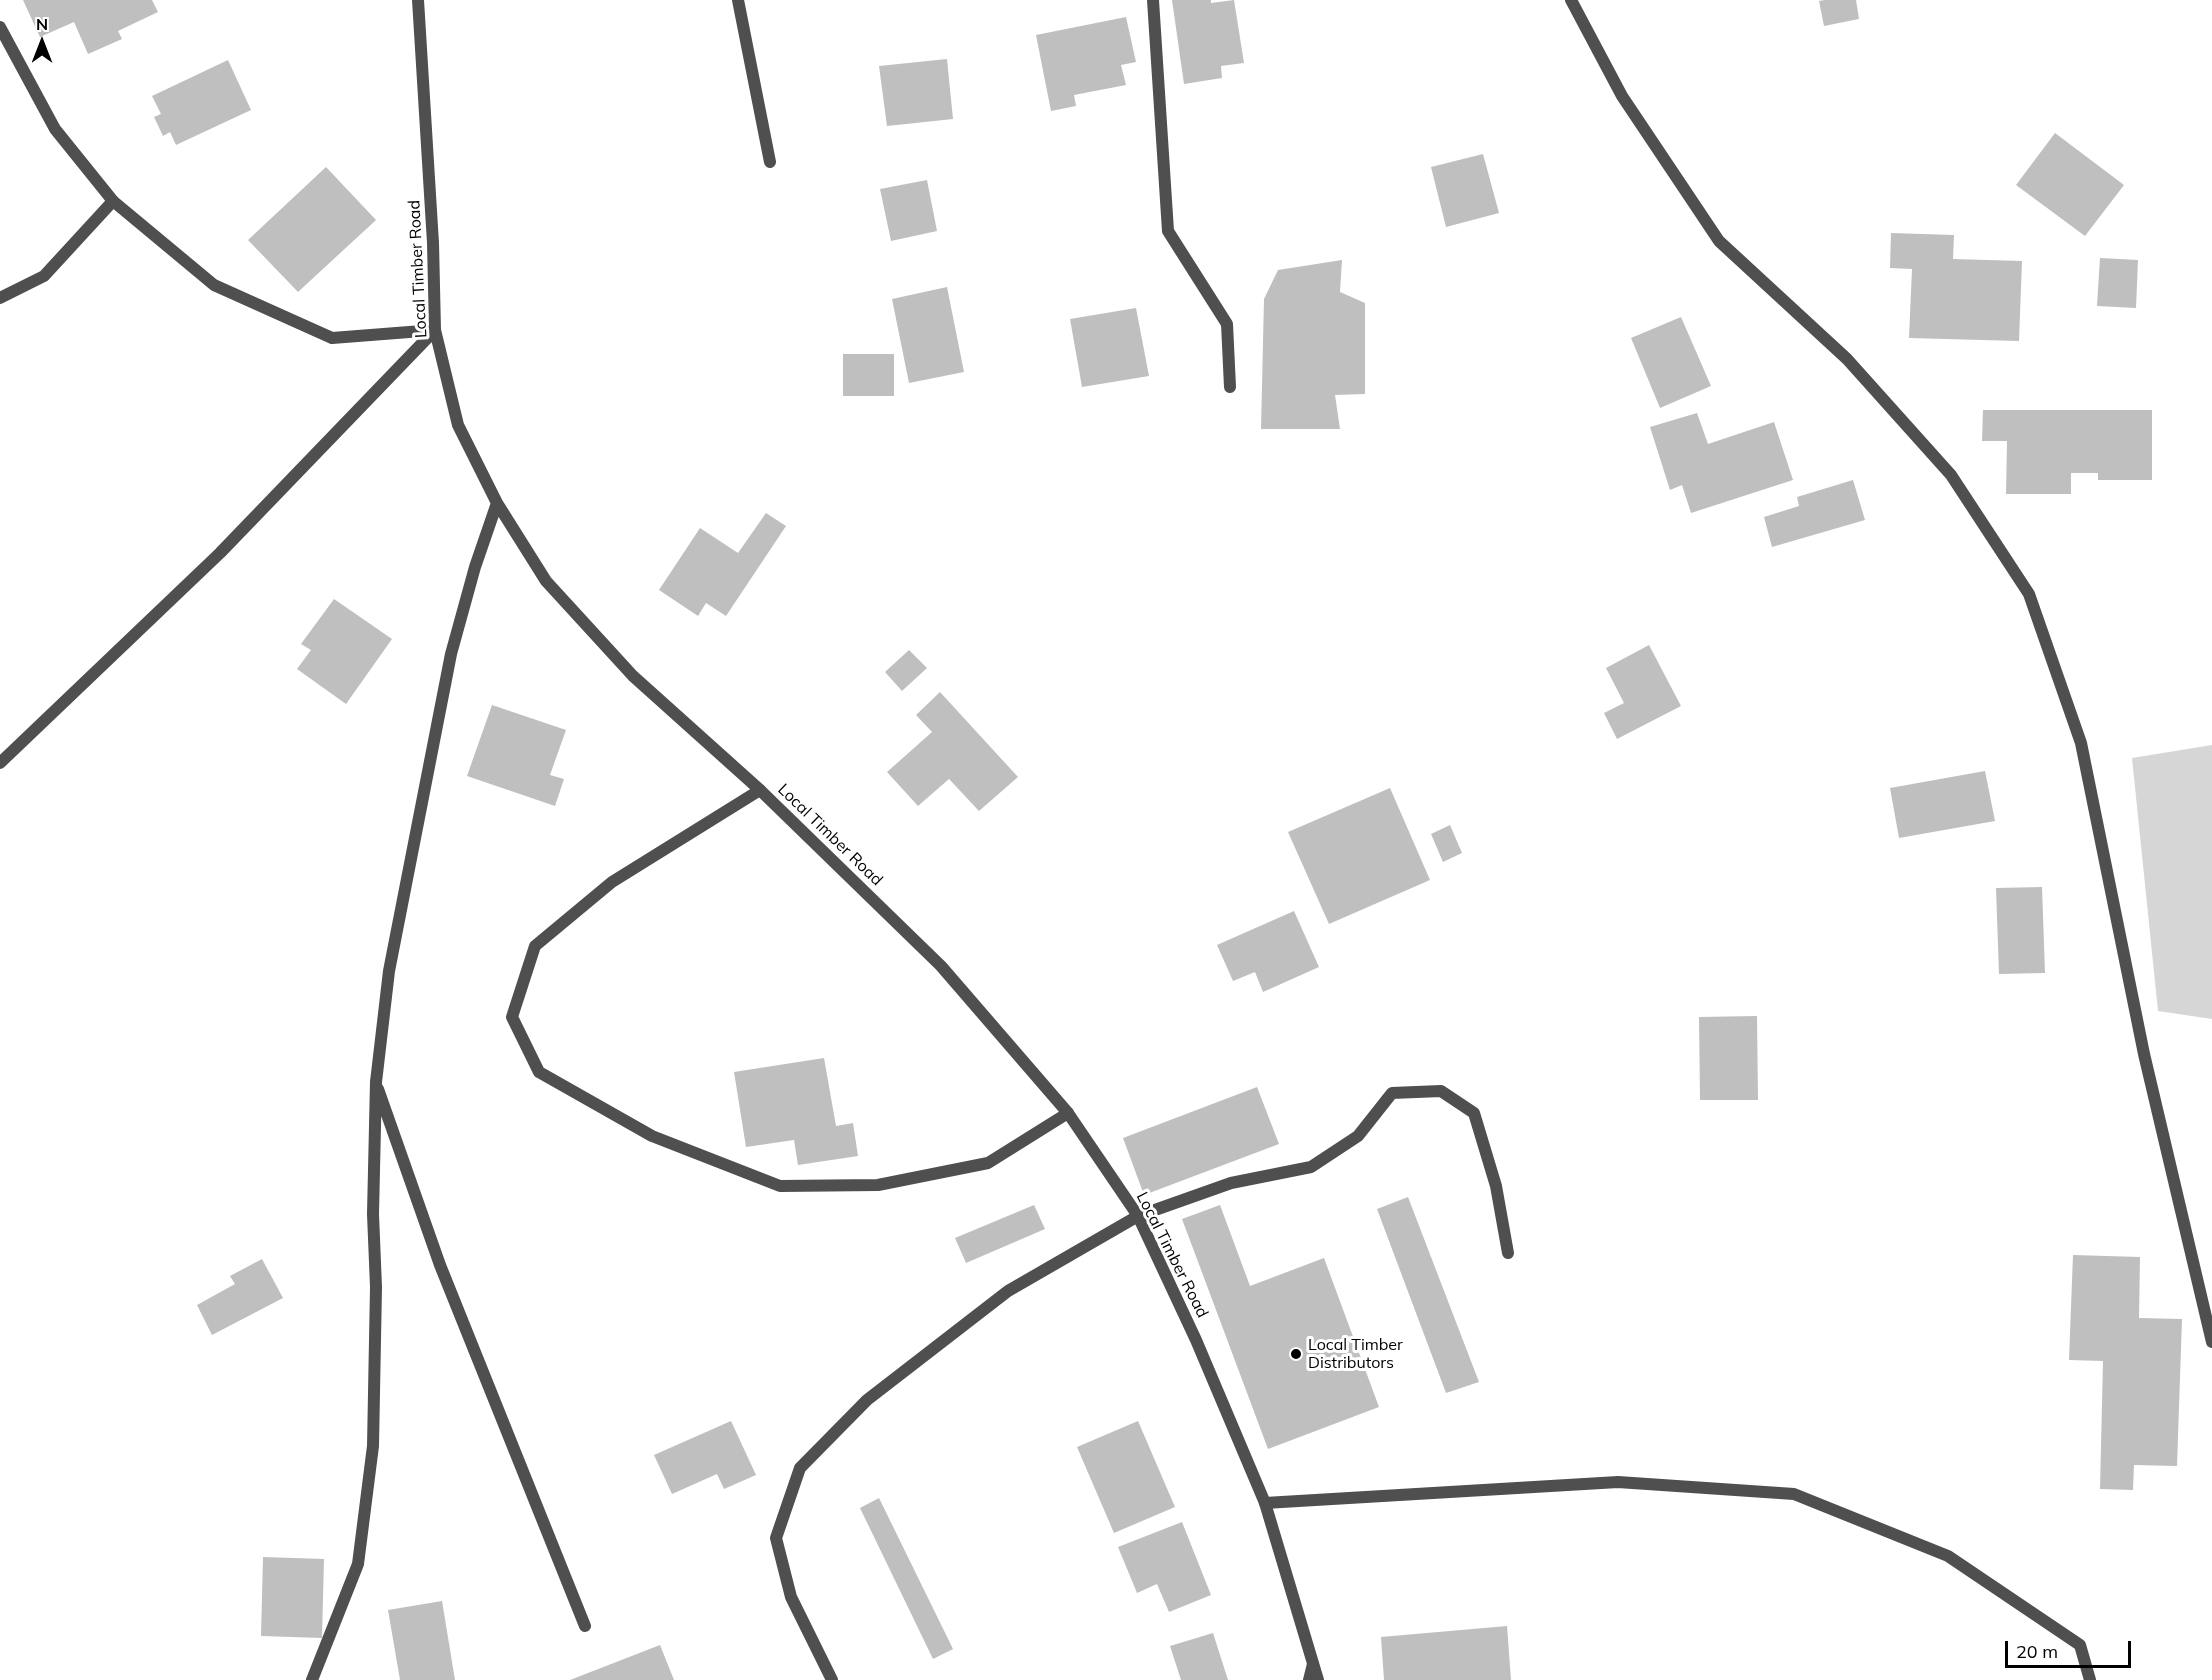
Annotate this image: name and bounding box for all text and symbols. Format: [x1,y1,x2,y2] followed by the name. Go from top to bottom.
[12,12,72,72] north arrow
[36,14,48,34] text: N
[405,199,431,339] street label: Local Timber Road
[774,780,886,890] street label: Local Timber Road
[1132,1189,1212,1321] street label: Local Timber Road
[1308,1335,1403,1373] place label: Local Timber Distributors
[1289,1347,1303,1361] marker: Local Timber Distributors
[2008,1629,2134,1667] scale bar
[2016,1640,2058,1663] text: 20 m

